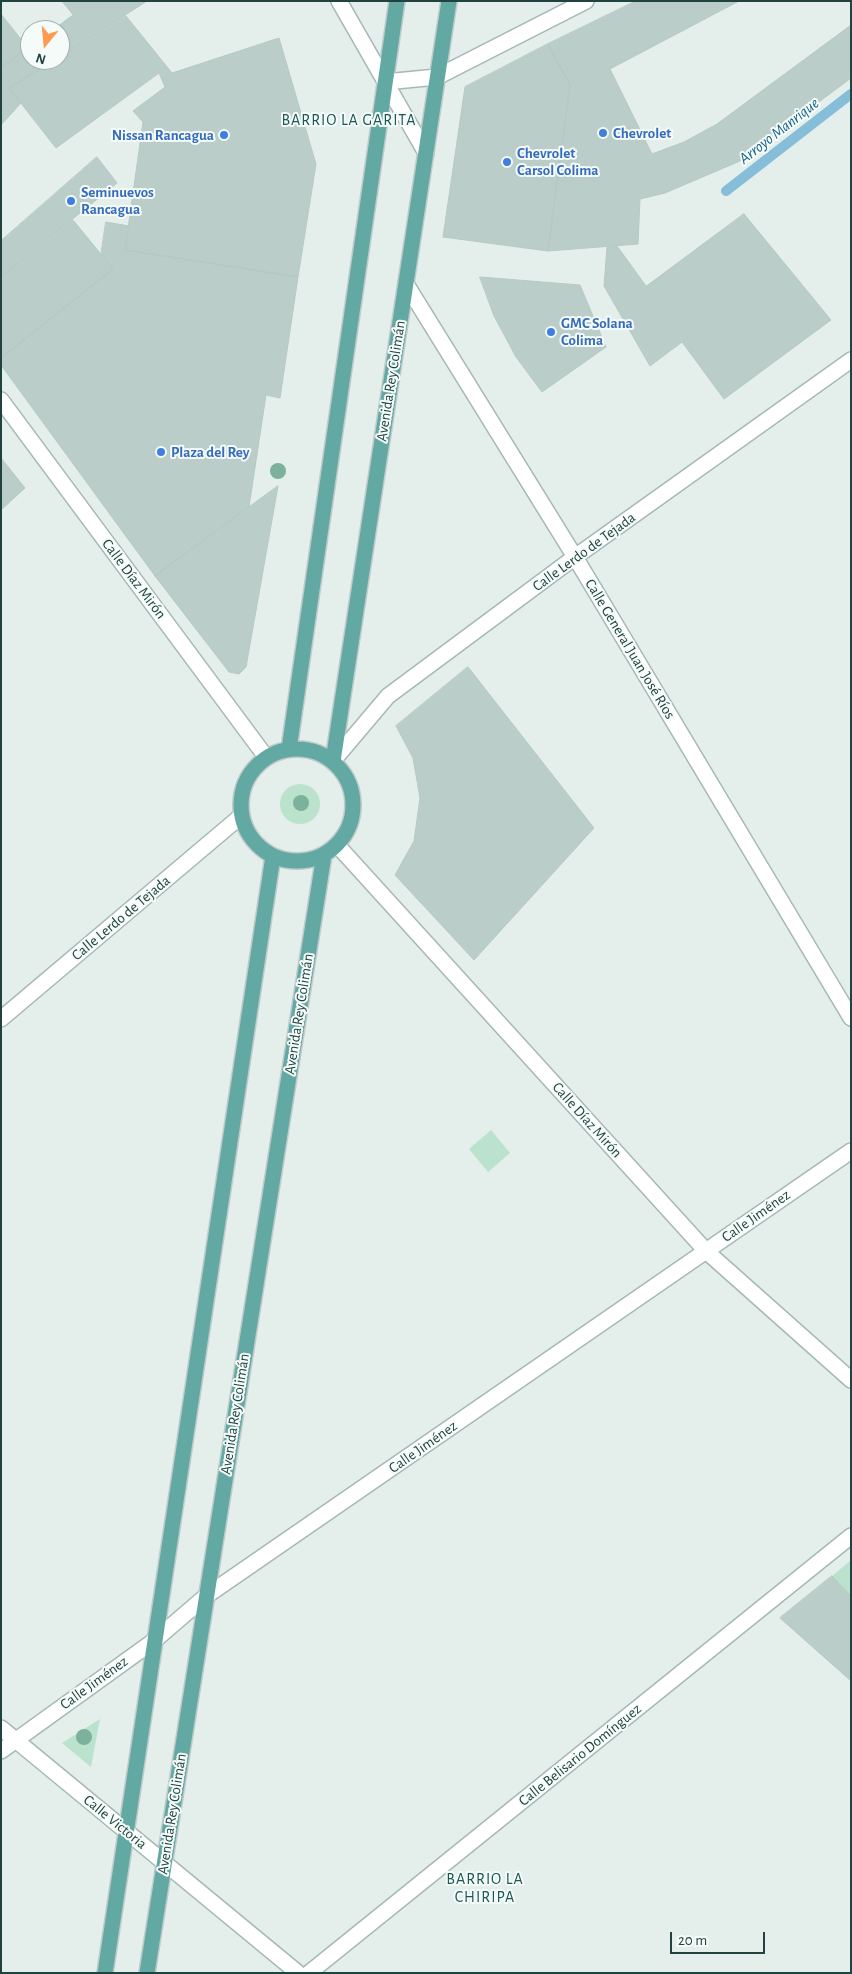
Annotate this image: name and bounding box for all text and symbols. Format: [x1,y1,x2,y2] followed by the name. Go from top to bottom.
[20,20,70,70] north arrow
[34,50,48,67] text: N
[735,94,823,168] water label: Arroyo Manrique
[280,110,418,130] district label: BARRIO LA GARITA
[613,124,671,142] place label: Chevrolet
[112,126,214,144] place label: Nissan Rancagua
[597,127,609,139] marker: Chevrolet
[218,129,230,141] marker: Nissan Rancagua
[517,144,599,179] place label: Chevrolet Carsol Colima
[501,156,513,168] marker: Chevrolet Carsol Colima
[81,183,154,218] place label: Seminuevos Rancagua
[65,195,77,207] marker: Seminuevos Rancagua
[561,314,633,349] place label: GMC Solana Colima
[373,319,409,443] street label: Avenida Rey Colimán
[545,326,557,338] marker: GMC Solana Colima
[171,443,250,461] place label: Plaza del Rey
[155,446,167,458] marker: Plaza del Rey
[529,509,639,595] street label: Calle Lerdo de Tejada
[98,535,170,623] street label: Calle Díaz Mirón
[581,576,679,722] street label: Calle General Juan José Ríos
[68,872,174,964] street label: Calle Lerdo de Tejada
[281,952,317,1076] street label: Avenida Rey Colimán
[548,1078,626,1162] street label: Calle Díaz Mirón
[718,1186,794,1246] street label: Calle Jiménez
[217,1352,253,1476] street label: Avenida Rey Colimán
[385,1417,461,1477] street label: Calle Jiménez
[57,1652,131,1714] street label: Calle Jiménez
[515,1700,645,1810] street label: Calle Belisario Domínguez
[154,1752,190,1876] street label: Avenida Rey Colimán
[80,1791,150,1853] street label: Calle Victoria
[445,1869,525,1907] district label: BARRIO LA CHIRIPA
[672,1922,767,1954] scale bar
[678,1933,707,1948] text: 20 m

